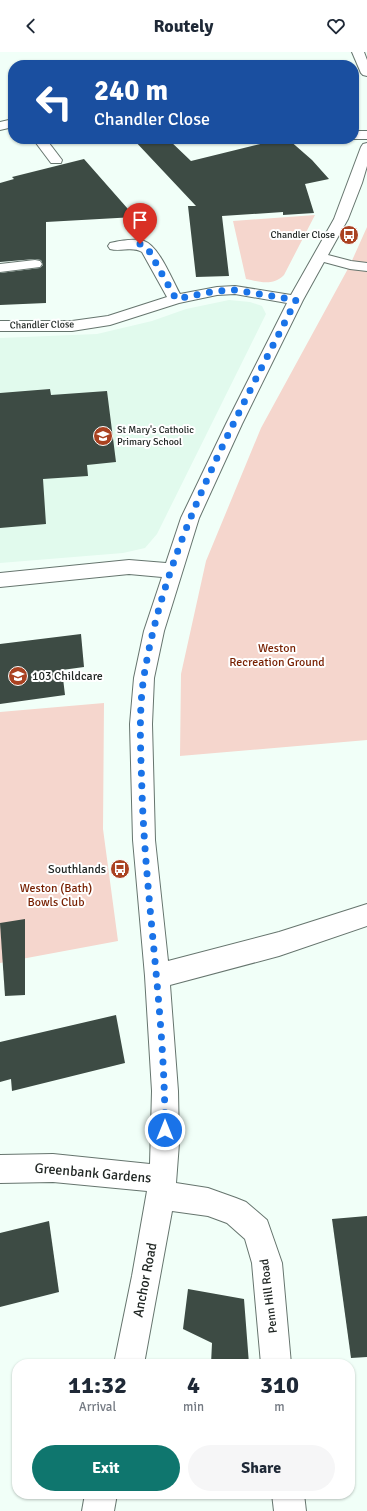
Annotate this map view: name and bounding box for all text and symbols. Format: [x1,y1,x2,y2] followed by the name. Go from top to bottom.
[20,15,42,37] icon: back
[154,15,213,37] text: Routely
[325,15,347,37] icon: heart
[94,74,168,108] text: 240 m
[28,76,80,128] icon: left
[94,108,210,130] text: Chandler Close
[123,203,157,244] pin
[129,209,151,231] icon: arrive
[338,224,360,246] bus stop icon: Chandler Close
[271,229,335,241] place label: Chandler Close
[10,318,74,332] street label: Chandler Close
[117,424,194,448] place label: St Mary's Catholic Primary School
[92,425,114,447] school or university icon: St Mary's Catholic Primary School
[229,641,325,670] park label: Weston Recreation Ground
[7,665,29,687] school or university icon: 103 Childcare
[32,669,103,684] place label: 103 Childcare
[109,858,131,880] bus stop icon: Southlands
[48,862,106,877] place label: Southlands
[20,881,92,910] park label: Weston (Bath) Bowls Club
[144,1109,186,1151] position arrow
[34,1159,152,1187] street label: Greenbank Gardens
[129,1241,161,1319] street label: Anchor Road
[257,1258,281,1334] street label: Penn Hill Road
[68,1370,127,1400] text: 11:32
[187,1370,200,1400] text: 4
[260,1370,299,1400] text: 310
[79,1399,116,1415] text: Arrival
[183,1399,204,1415] text: min
[274,1399,285,1415] text: m
[32,1445,180,1491] button: Exit
[188,1445,335,1491] button: Share

